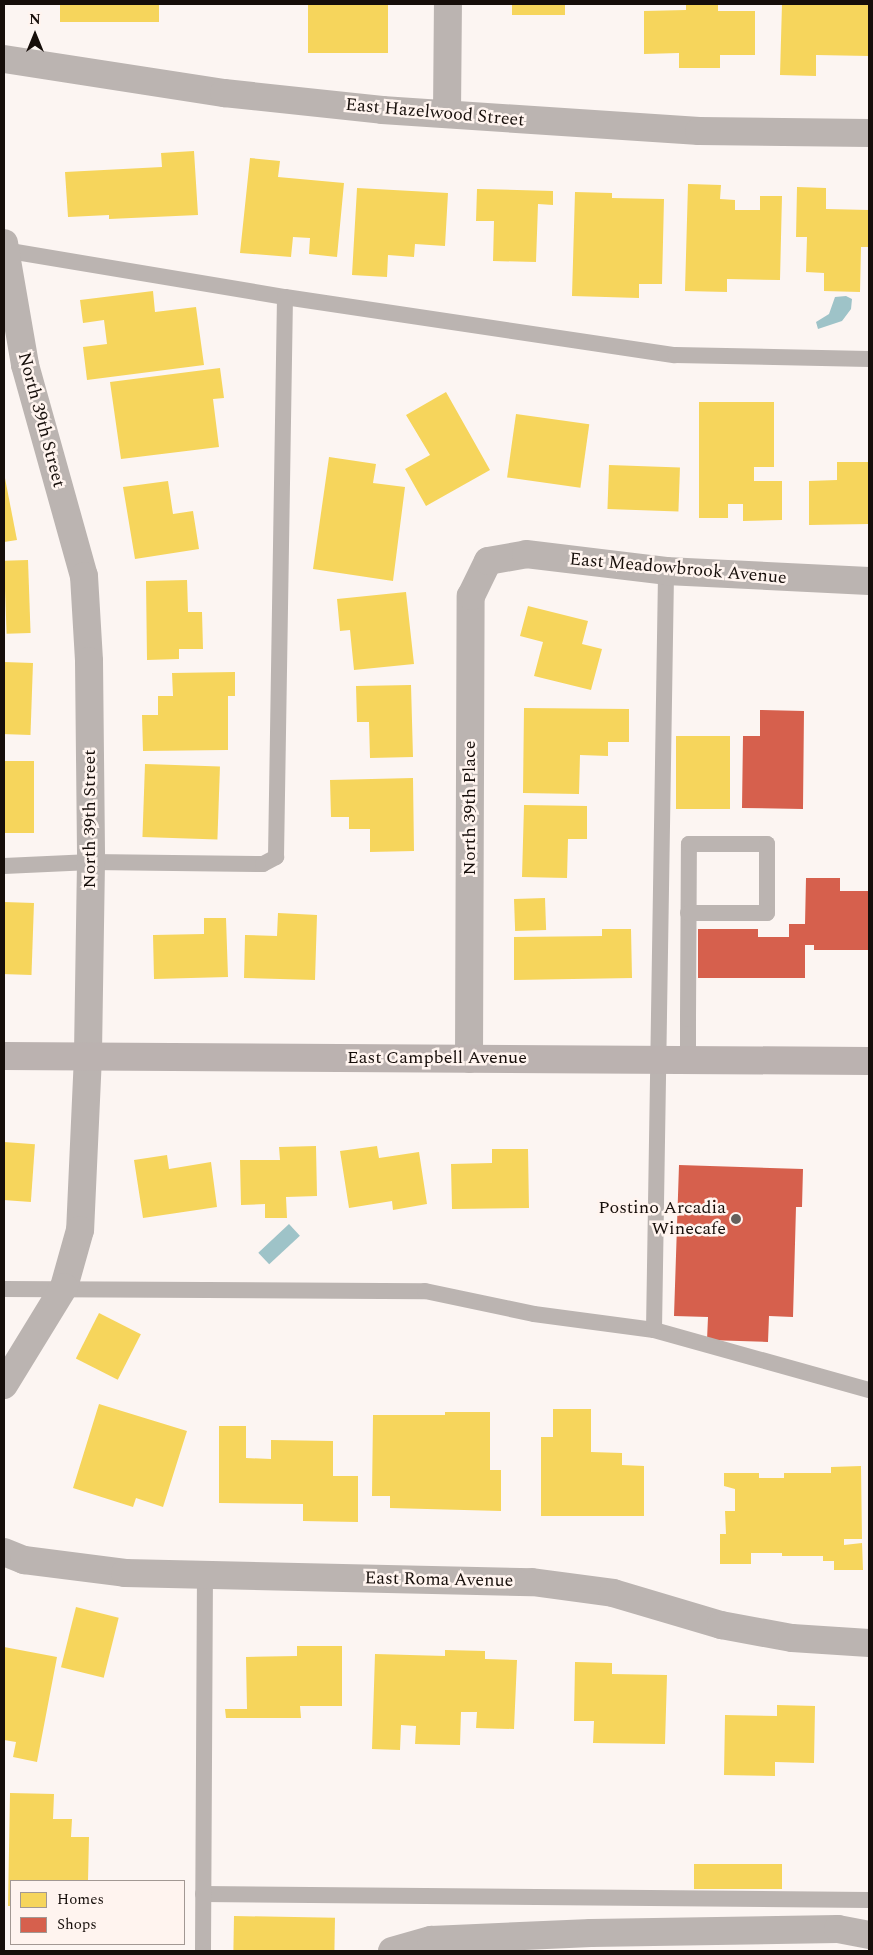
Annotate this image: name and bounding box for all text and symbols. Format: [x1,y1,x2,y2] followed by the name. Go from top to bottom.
[29,9,41,30] text: N
[10,10,60,60] north arrow
[345,94,525,132] street label: East Hazelwood Street
[13,350,69,490] street label: North 39th Street
[569,549,787,589] street label: East Meadowbrook Avenue
[459,741,481,875] street label: North 39th Place
[79,749,101,889] street label: North 39th Street
[347,1047,527,1069] street label: East Campbell Avenue
[598,1198,726,1240] place label: Postino Arcadia Winecafe
[730,1213,742,1225] marker: Postino Arcadia Winecafe
[364,1568,514,1592] street label: East Roma Avenue
[10,1880,185,1945] legend
[57,1888,104,1911] text: Homes
[57,1913,97,1936] text: Shops

